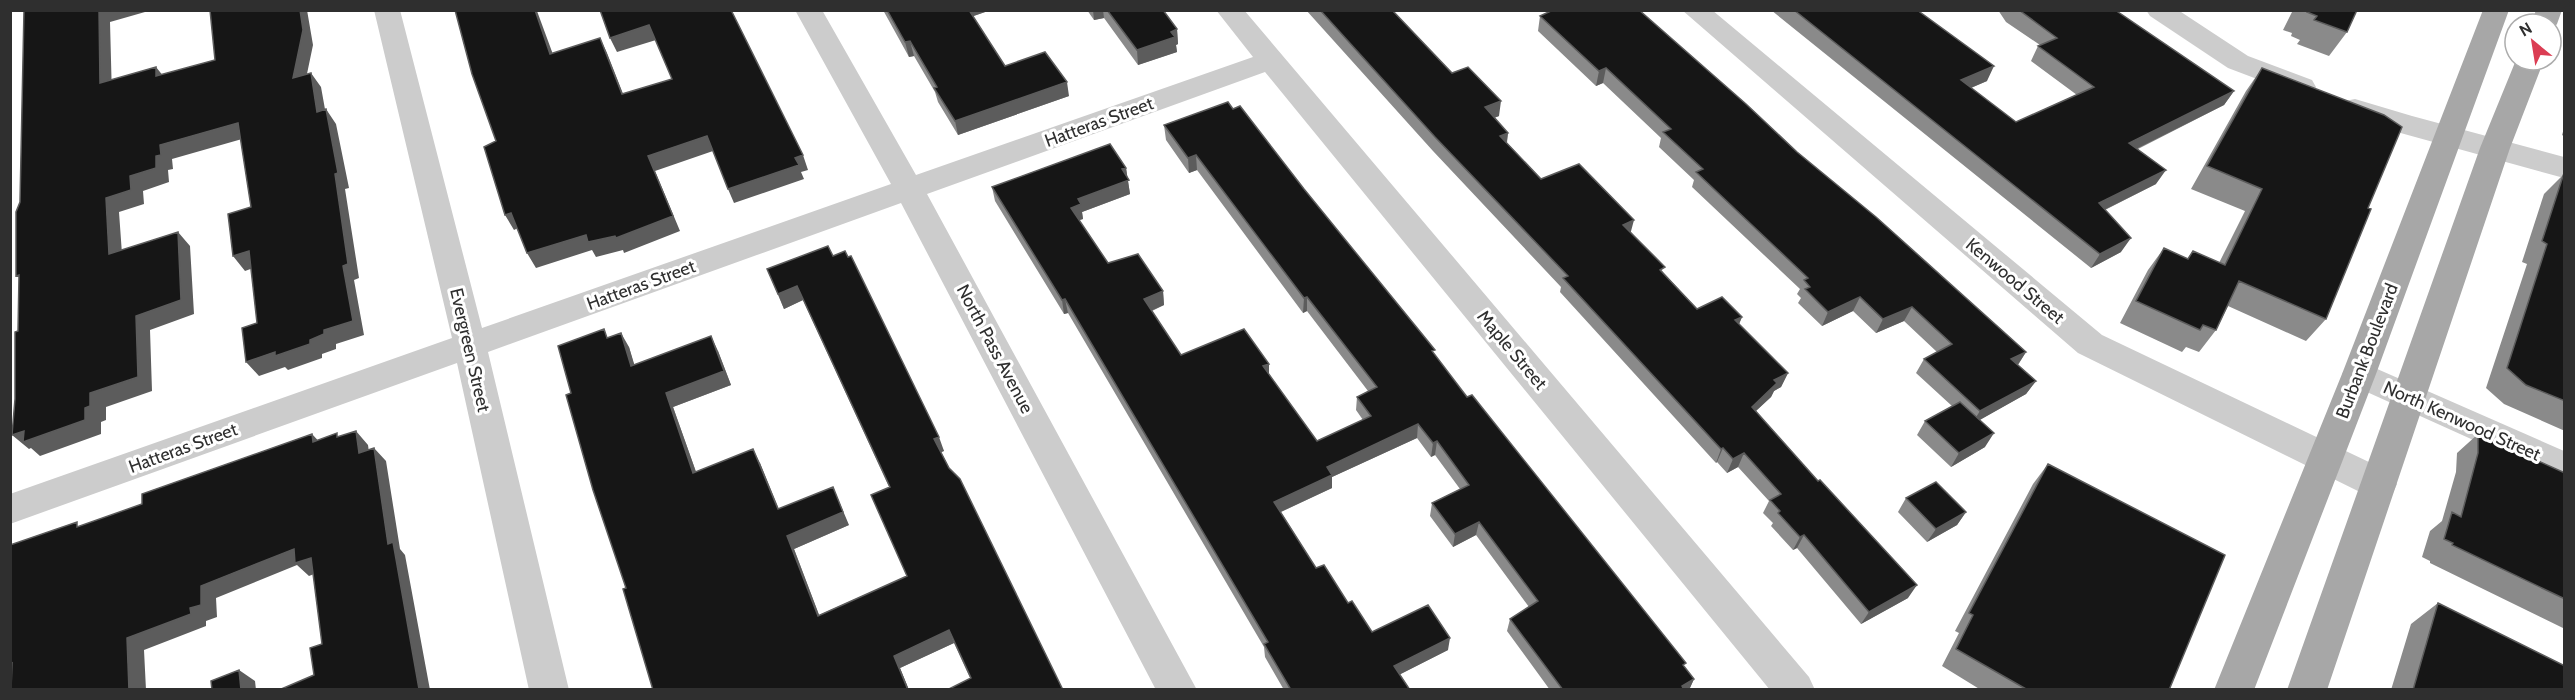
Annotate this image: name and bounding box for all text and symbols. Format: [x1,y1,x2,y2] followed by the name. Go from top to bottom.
[2503,12,2563,72] north arrow
[2516,18,2535,40] text: N
[1042,92,1156,152] street label: Hatteras Street
[1961,233,2069,329] street label: Kenwood Street
[584,255,698,315] street label: Hatteras Street
[2331,280,2403,422] street label: Burbank Boulevard
[952,281,1038,417] street label: North Pass Avenue
[445,286,495,414] street label: Evergreen Street
[1472,306,1552,394] street label: Maple Street
[2380,376,2544,466] street label: North Kenwood Street
[126,418,240,478] street label: Hatteras Street

